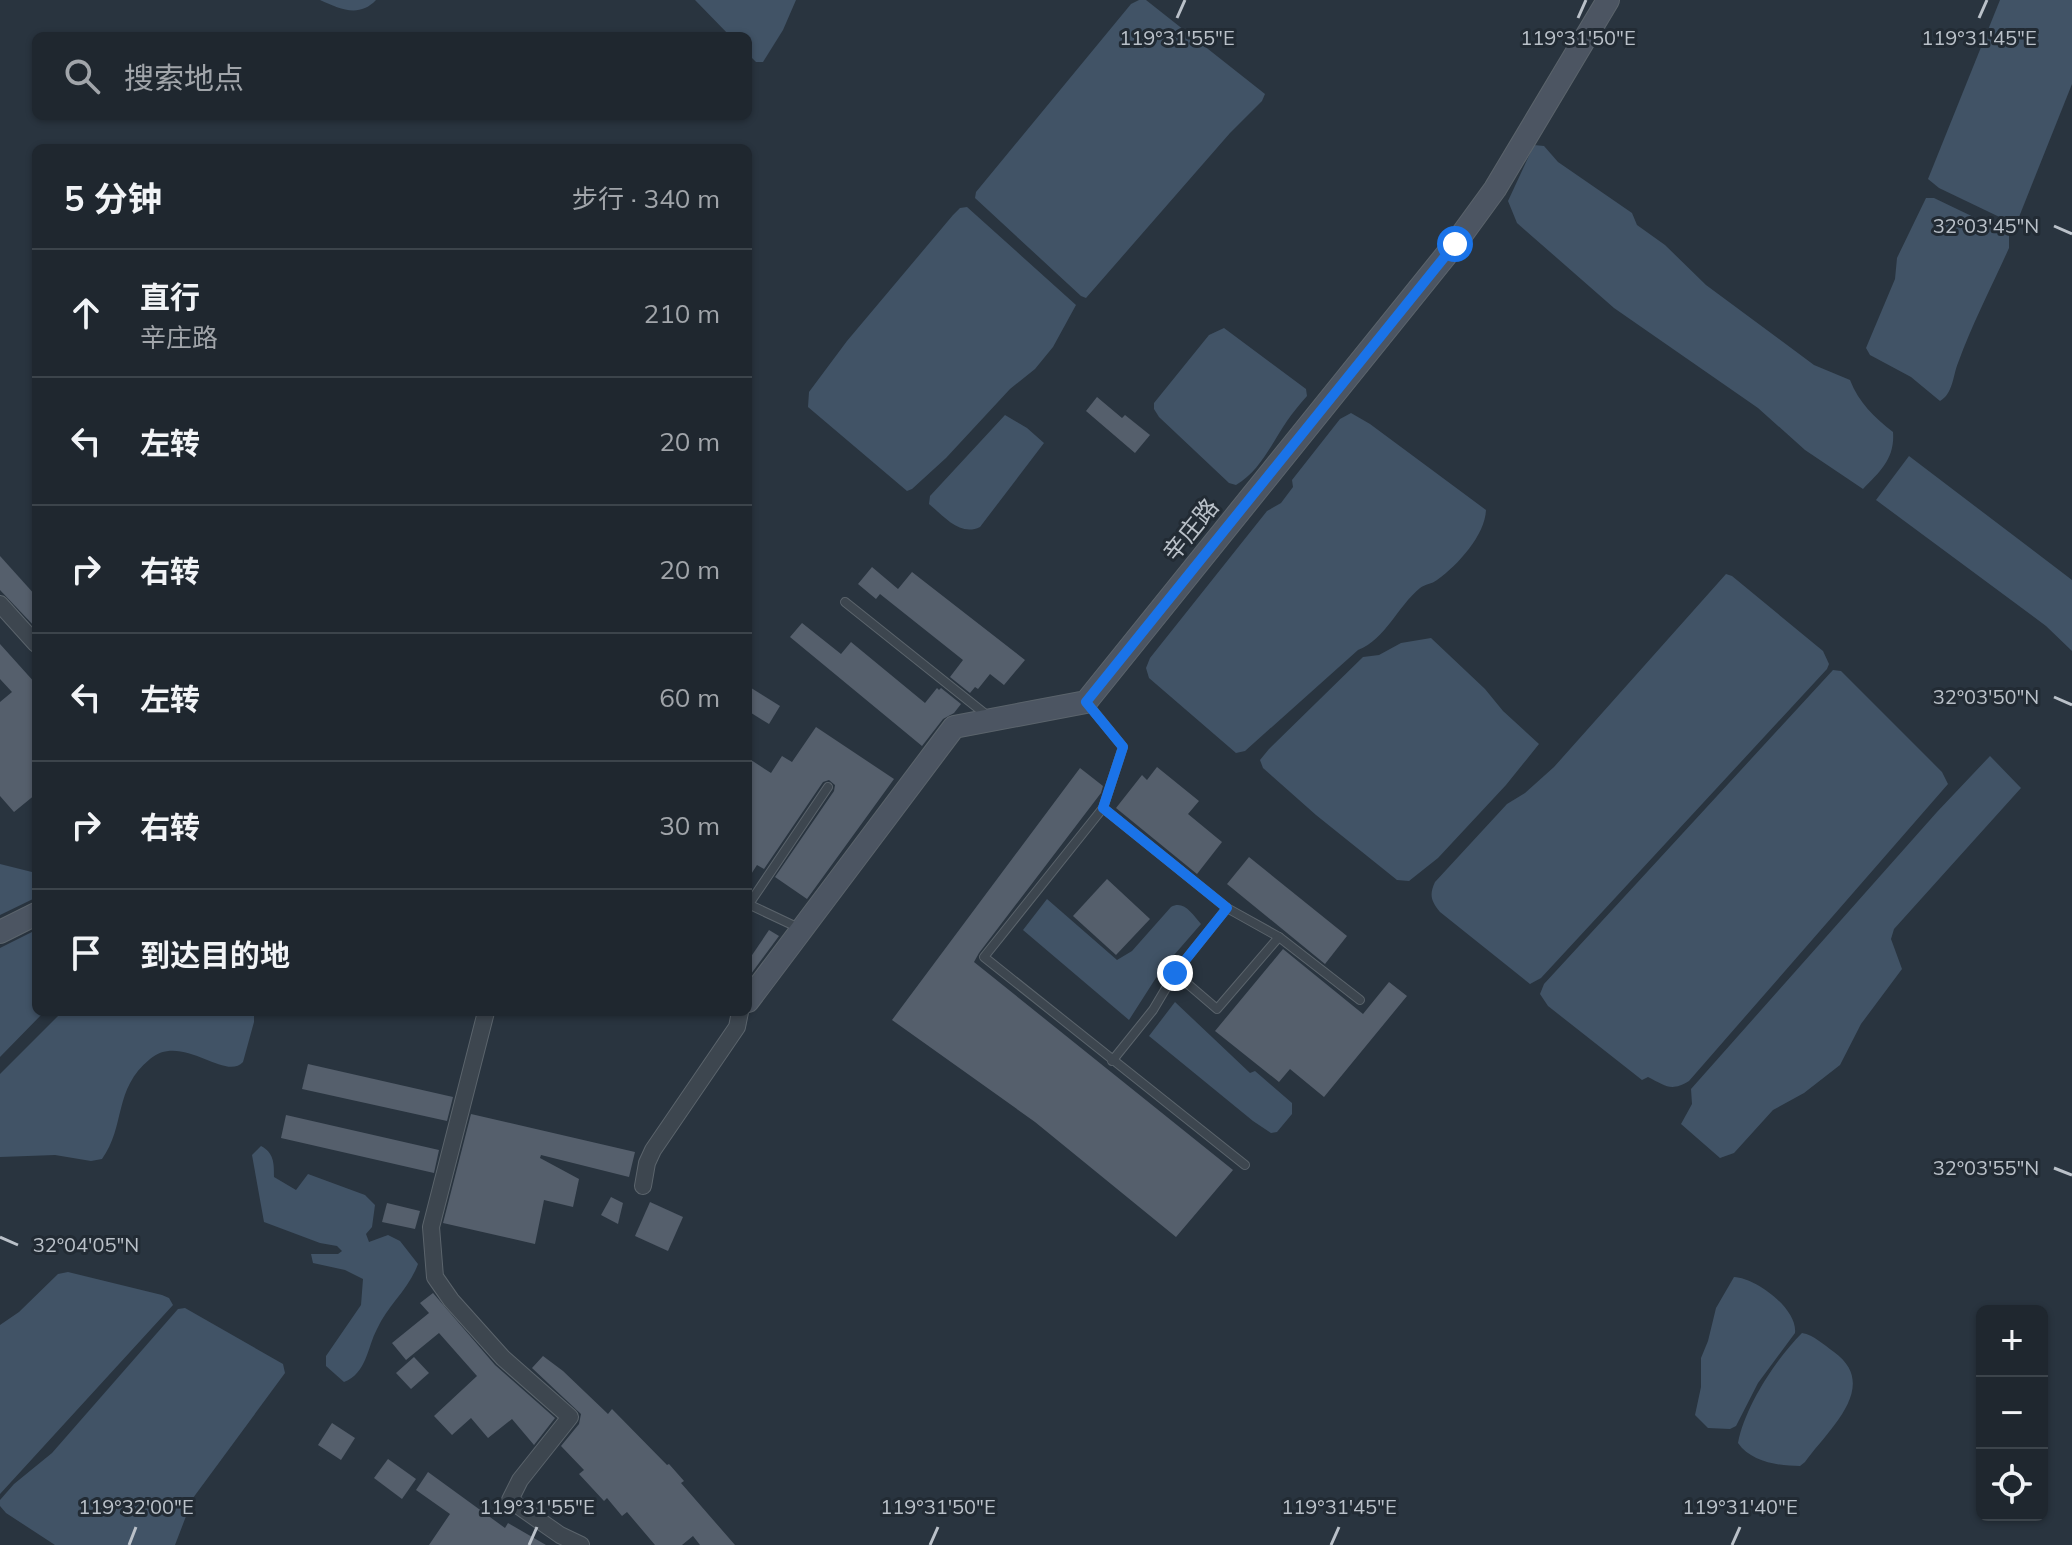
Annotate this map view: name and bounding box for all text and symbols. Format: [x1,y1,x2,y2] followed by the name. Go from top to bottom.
[1119,25,1235,50] text: 119°31'55"E
[1520,25,1636,50] text: 119°31'50"E
[1921,25,2037,50] text: 119°31'45"E
[32,32,752,120] search box
[60,54,104,98] icon: search
[124,59,244,97] text: 搜索地点
[64,177,162,220] text: 5 分钟
[572,182,720,215] text: 步行 · 340 m
[1933,213,2039,238] text: 32°03'45"N
[1437,226,1473,262] route start
[140,278,200,316] text: 直行
[64,291,108,335] icon: ahead
[644,297,720,330] text: 210 m
[140,321,218,354] text: 辛庄路
[64,419,108,463] icon: left
[140,424,200,462] text: 左转
[659,425,720,458] text: 20 m
[1156,492,1225,567] street label: 辛庄路
[64,547,108,591] icon: right
[140,552,200,590] text: 右转
[659,553,720,586] text: 20 m
[64,675,108,719] icon: left
[140,680,200,718] text: 左转
[659,681,720,714] text: 60 m
[1933,684,2039,709] text: 32°03'50"N
[64,803,108,847] icon: right
[140,808,200,846] text: 右转
[659,809,720,842] text: 30 m
[64,931,108,975] icon: arrive
[140,936,290,974] text: 到达目的地
[1157,955,1193,991] route end
[1933,1155,2039,1180] text: 32°03'55"N
[33,1232,139,1257] text: 32°04'05"N
[1976,1305,2048,1521] map controls
[1976,1305,2048,1377] button: +
[1976,1377,2048,1449] button: −
[1976,1449,2048,1521] button: locate
[78,1494,194,1519] text: 119°32'00"E
[479,1494,595,1519] text: 119°31'55"E
[880,1494,996,1519] text: 119°31'50"E
[1281,1494,1397,1519] text: 119°31'45"E
[1682,1494,1798,1519] text: 119°31'40"E

